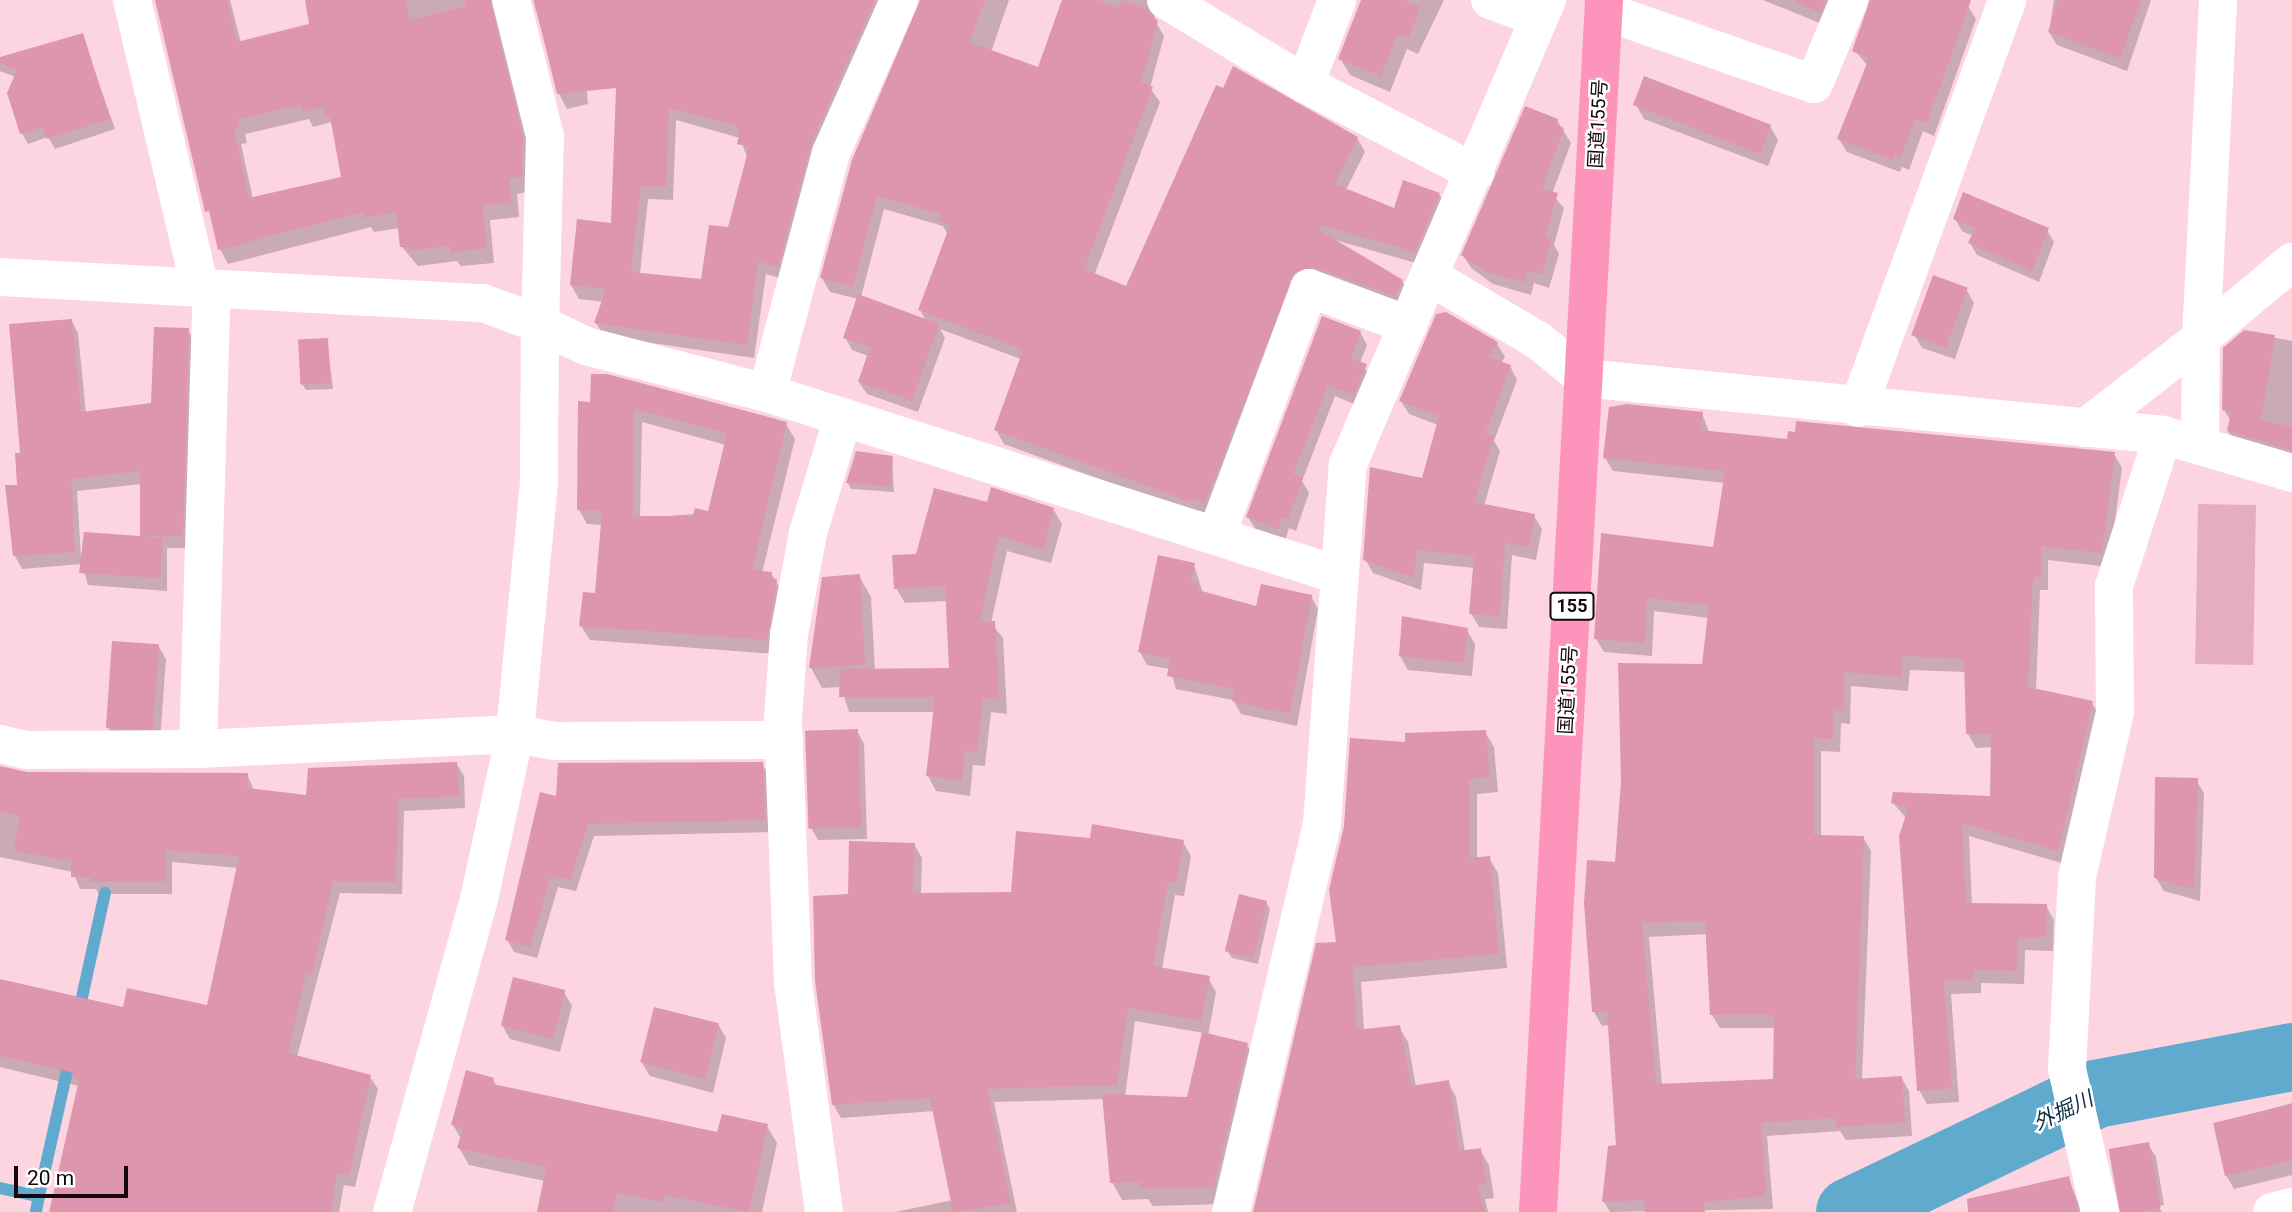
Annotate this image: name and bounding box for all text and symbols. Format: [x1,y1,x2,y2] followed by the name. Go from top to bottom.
[1584,79,1612,169] street label: 国道155号
[1549,592,1595,620] road number: 155
[1554,645,1582,735] street label: 国道155号
[2029,1086,2097,1136] water label: 外掘川
[18,1152,131,1196] scale bar
[27,1166,74,1190] text: 20 m

